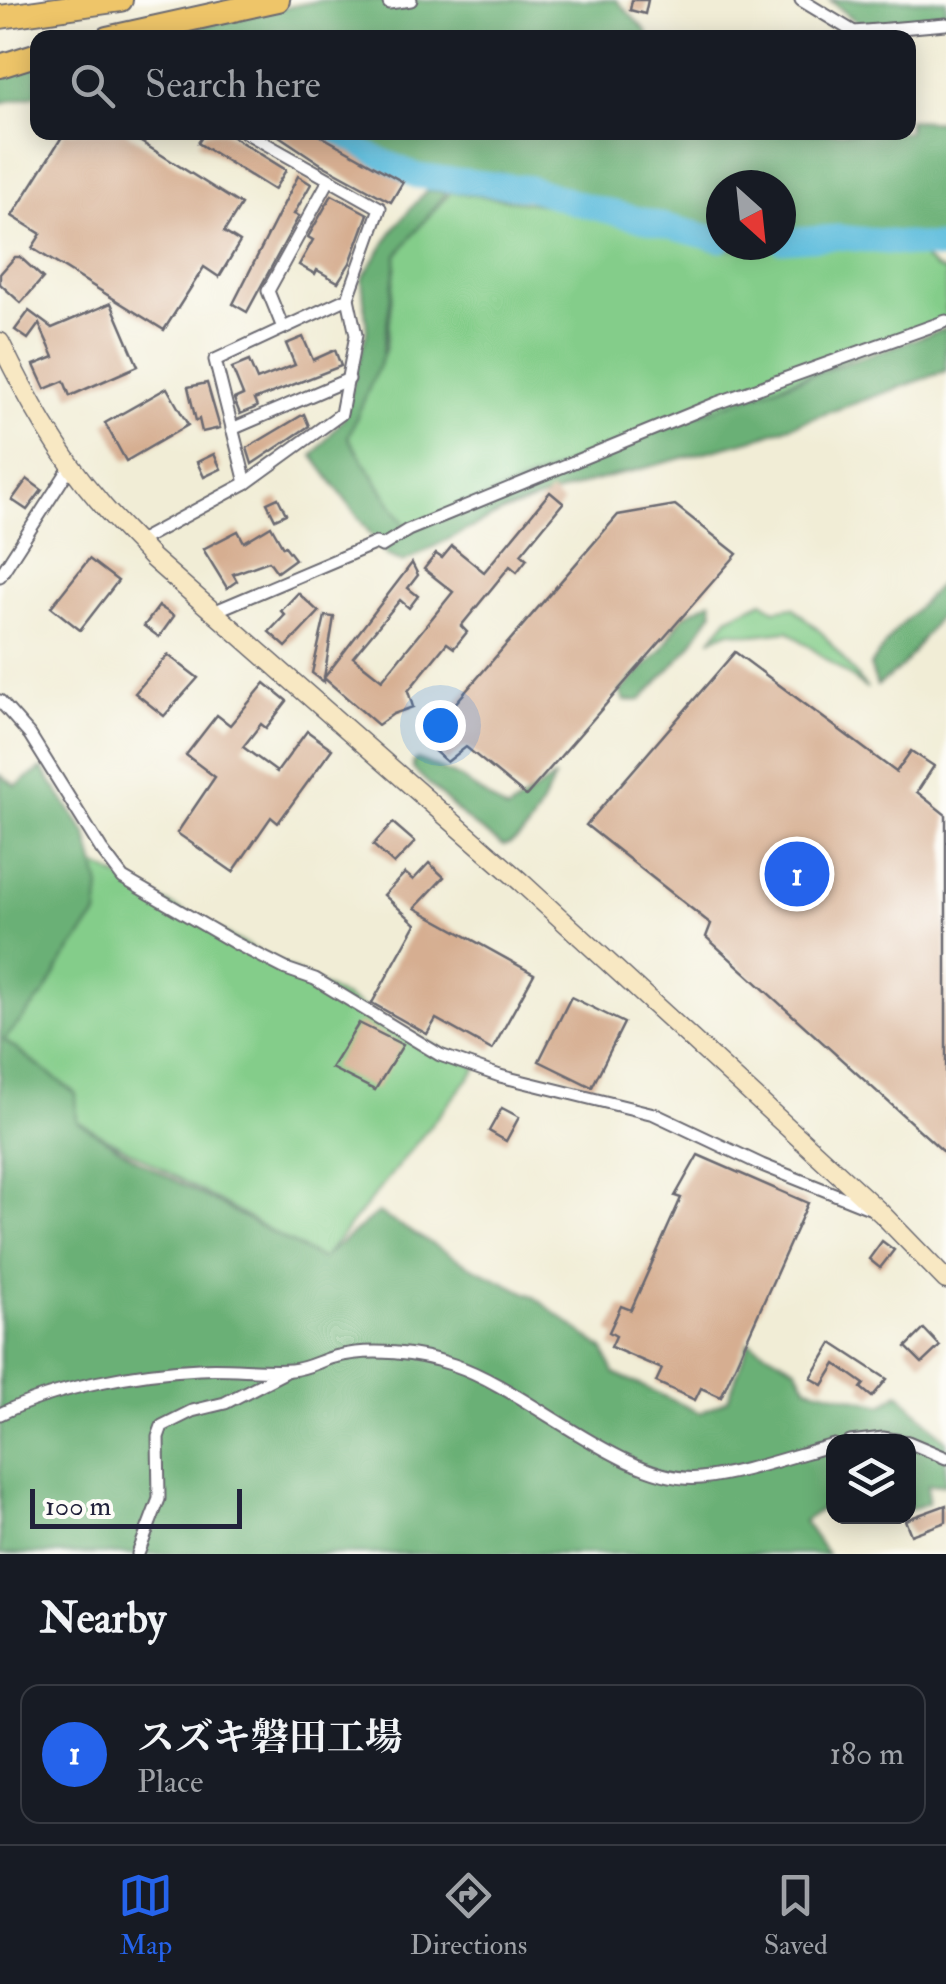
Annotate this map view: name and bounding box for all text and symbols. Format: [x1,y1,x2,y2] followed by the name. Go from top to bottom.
[30,30,916,140] search box
[65,58,120,113] icon: search
[145,61,321,109] text: Search here
[706,170,796,260] north arrow
[415,700,466,751] your location
[764,836,830,912] pin: 1
[826,1434,916,1524] map controls
[826,1434,916,1524] button: layers
[30,1484,242,1528] scale bar
[45,1489,111,1524] text: 100 m
[40,1593,166,1645] text: Nearby
[137,1714,403,1762] text: スズキ磐田工場
[69,1734,80,1774] text: 1
[830,1734,904,1774] text: 180 m
[137,1762,203,1802] text: Place
[118,1868,173,1963] tab: Map
[410,1868,527,1963] tab: Directions
[764,1868,828,1963] tab: Saved

